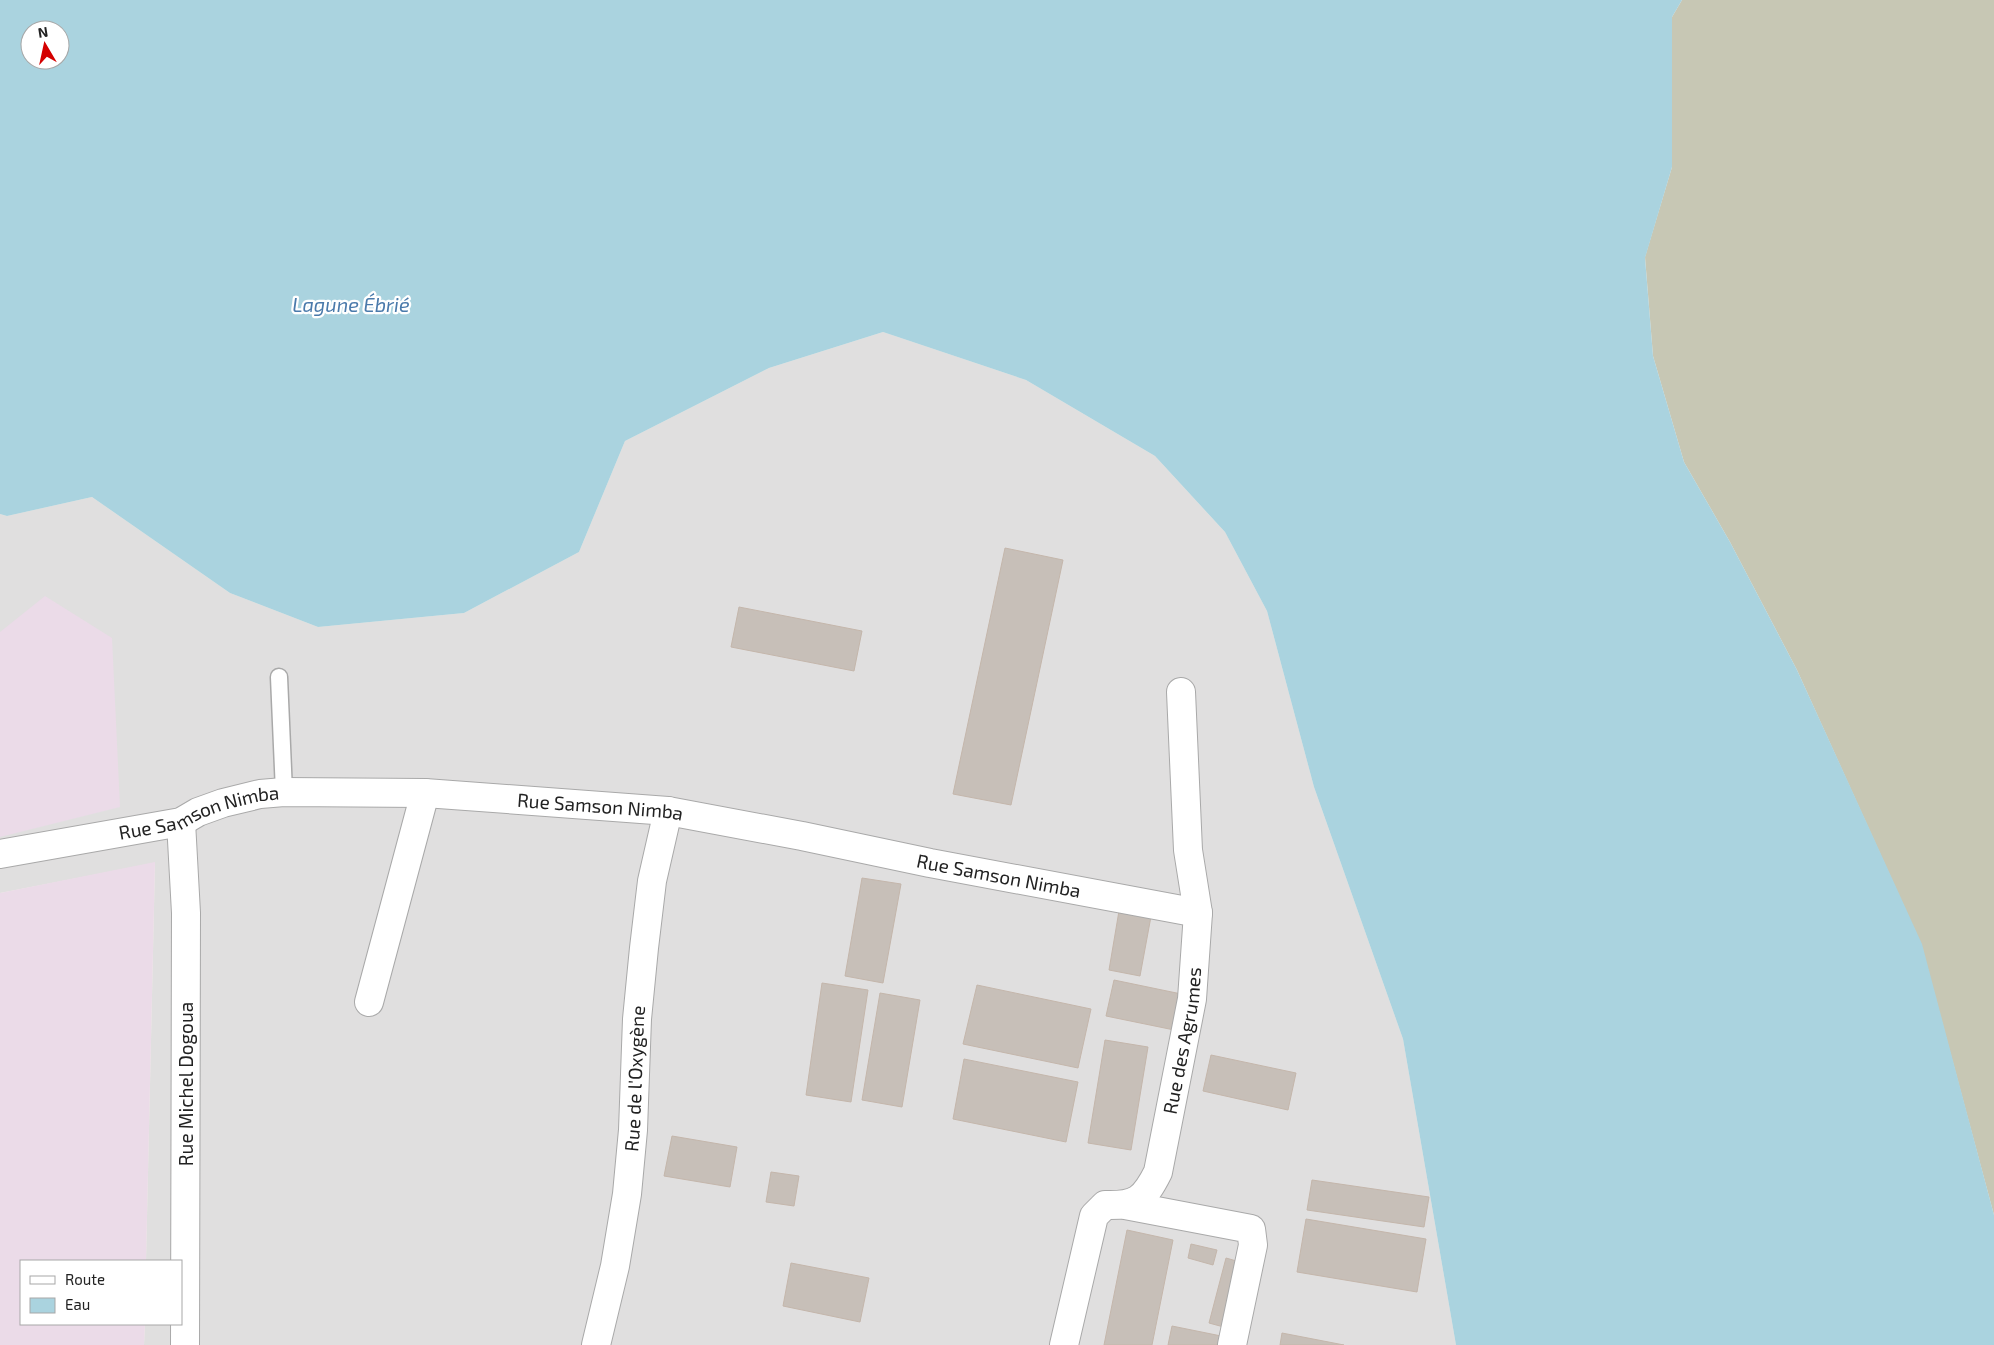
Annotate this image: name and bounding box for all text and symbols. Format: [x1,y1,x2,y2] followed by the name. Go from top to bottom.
[20,20,70,70] north arrow
[37,22,49,41] text: N
[292,292,410,316] water label: Lagune Ébrié
[117,780,280,844] street label: Rue Samson Nimba
[516,788,685,825] street label: Rue Samson Nimba
[915,848,1083,902] street label: Rue Samson Nimba
[1158,966,1205,1116] street label: Rue des Agrumes
[174,1002,197,1166] street label: Rue Michel Dogoua
[619,1004,649,1153] street label: Rue de l'Oxygène
[20,1260,182,1325] legend
[65,1270,105,1288] text: Route
[65,1295,90,1313] text: Eau

